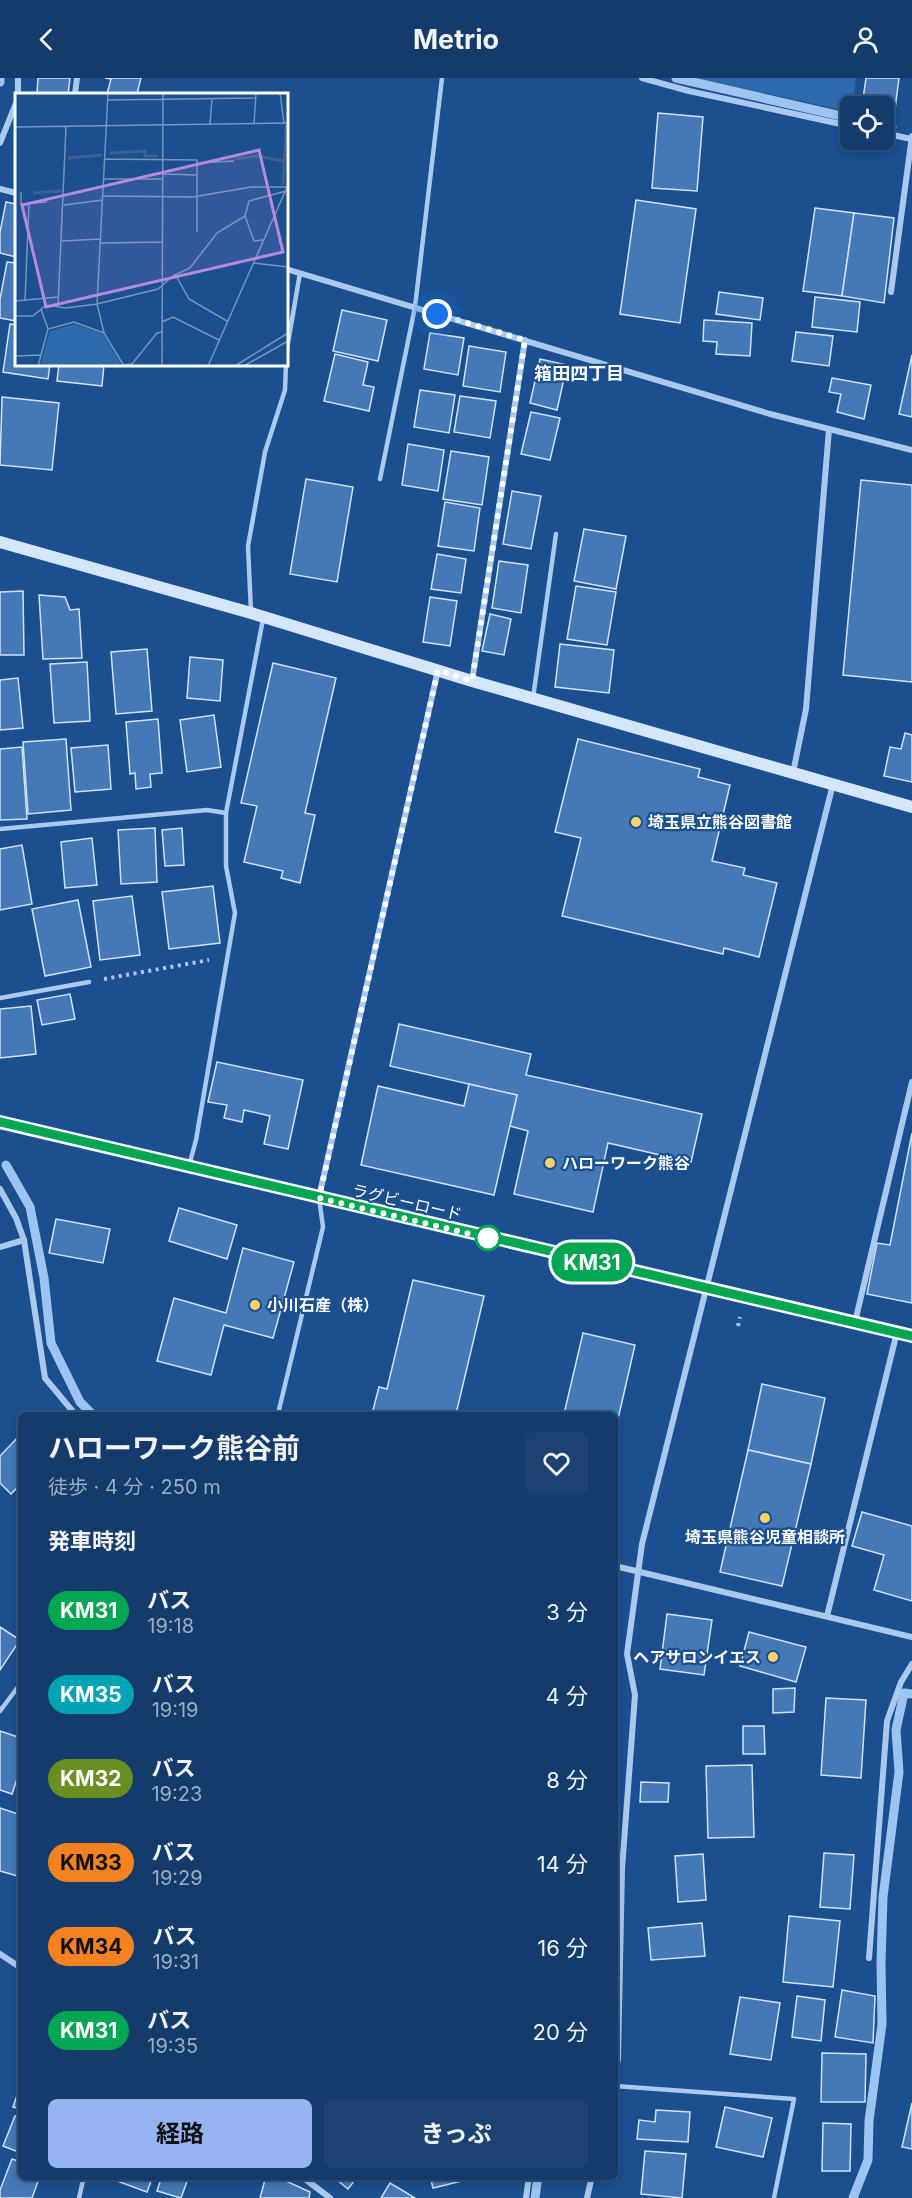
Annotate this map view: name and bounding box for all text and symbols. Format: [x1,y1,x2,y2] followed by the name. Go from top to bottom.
[30,23,63,56] icon: back
[413,23,499,56] text: Metrio
[849,23,882,56] icon: person
[15,93,288,366] inset map
[840,96,894,150] map controls
[840,96,894,150] button: locate
[422,299,452,329] your location
[534,363,624,384] district label: 箱田四丁目
[648,812,792,832] place label: 埼玉県立熊谷図書館
[629,815,643,829] marker: 埼玉県立熊谷図書館
[562,1153,690,1173] place label: ハローワーク熊谷
[543,1156,557,1170] marker: ハローワーク熊谷
[350,1180,464,1224] street label: ラグビーロード
[475,1225,501,1251] unlabelled marker
[550,1242,634,1282] line badge: KM31
[563,1250,621,1275] text: KM31
[267,1295,379,1315] place label: 小川石産（株）
[248,1298,262,1312] marker: 小川石産（株）
[48,1431,300,1465] text: ハローワーク熊谷前
[525,1432,588,1495] button: heart
[48,1475,221,1499] text: 徒歩 · 4 分 · 250 m
[758,1511,772,1525] marker: 埼玉県熊谷児童相談所
[685,1527,845,1547] place label: 埼玉県熊谷児童相談所
[48,1528,136,1554] text: 発車時刻
[147,1587,191,1613] text: バス
[60,1598,117,1623] text: KM31
[546,1599,588,1625] text: 3 分
[147,1614,194,1638] text: 19:18
[633,1647,761,1667] place label: ヘアサロンイエス
[766,1650,780,1664] marker: ヘアサロンイエス
[152,1671,196,1697] text: バス
[60,1682,122,1707] text: KM35
[546,1683,588,1709] text: 4 分
[152,1698,199,1722] text: 19:19
[151,1755,195,1781] text: バス
[60,1766,121,1791] text: KM32
[546,1767,588,1793] text: 8 分
[151,1782,202,1806] text: 19:23
[152,1839,196,1865] text: バス
[60,1850,122,1875] text: KM33
[537,1851,588,1877] text: 14 分
[152,1866,203,1890] text: 19:29
[152,1923,196,1949] text: バス
[60,1934,122,1959] text: KM34
[537,1935,588,1961] text: 16 分
[152,1950,199,1974] text: 19:31
[147,2007,191,2033] text: バス
[60,2018,117,2043] text: KM31
[533,2019,588,2045] text: 20 分
[147,2034,198,2058] text: 19:35
[48,2099,312,2168] button: 経路
[324,2099,588,2168] button: きっぷ

